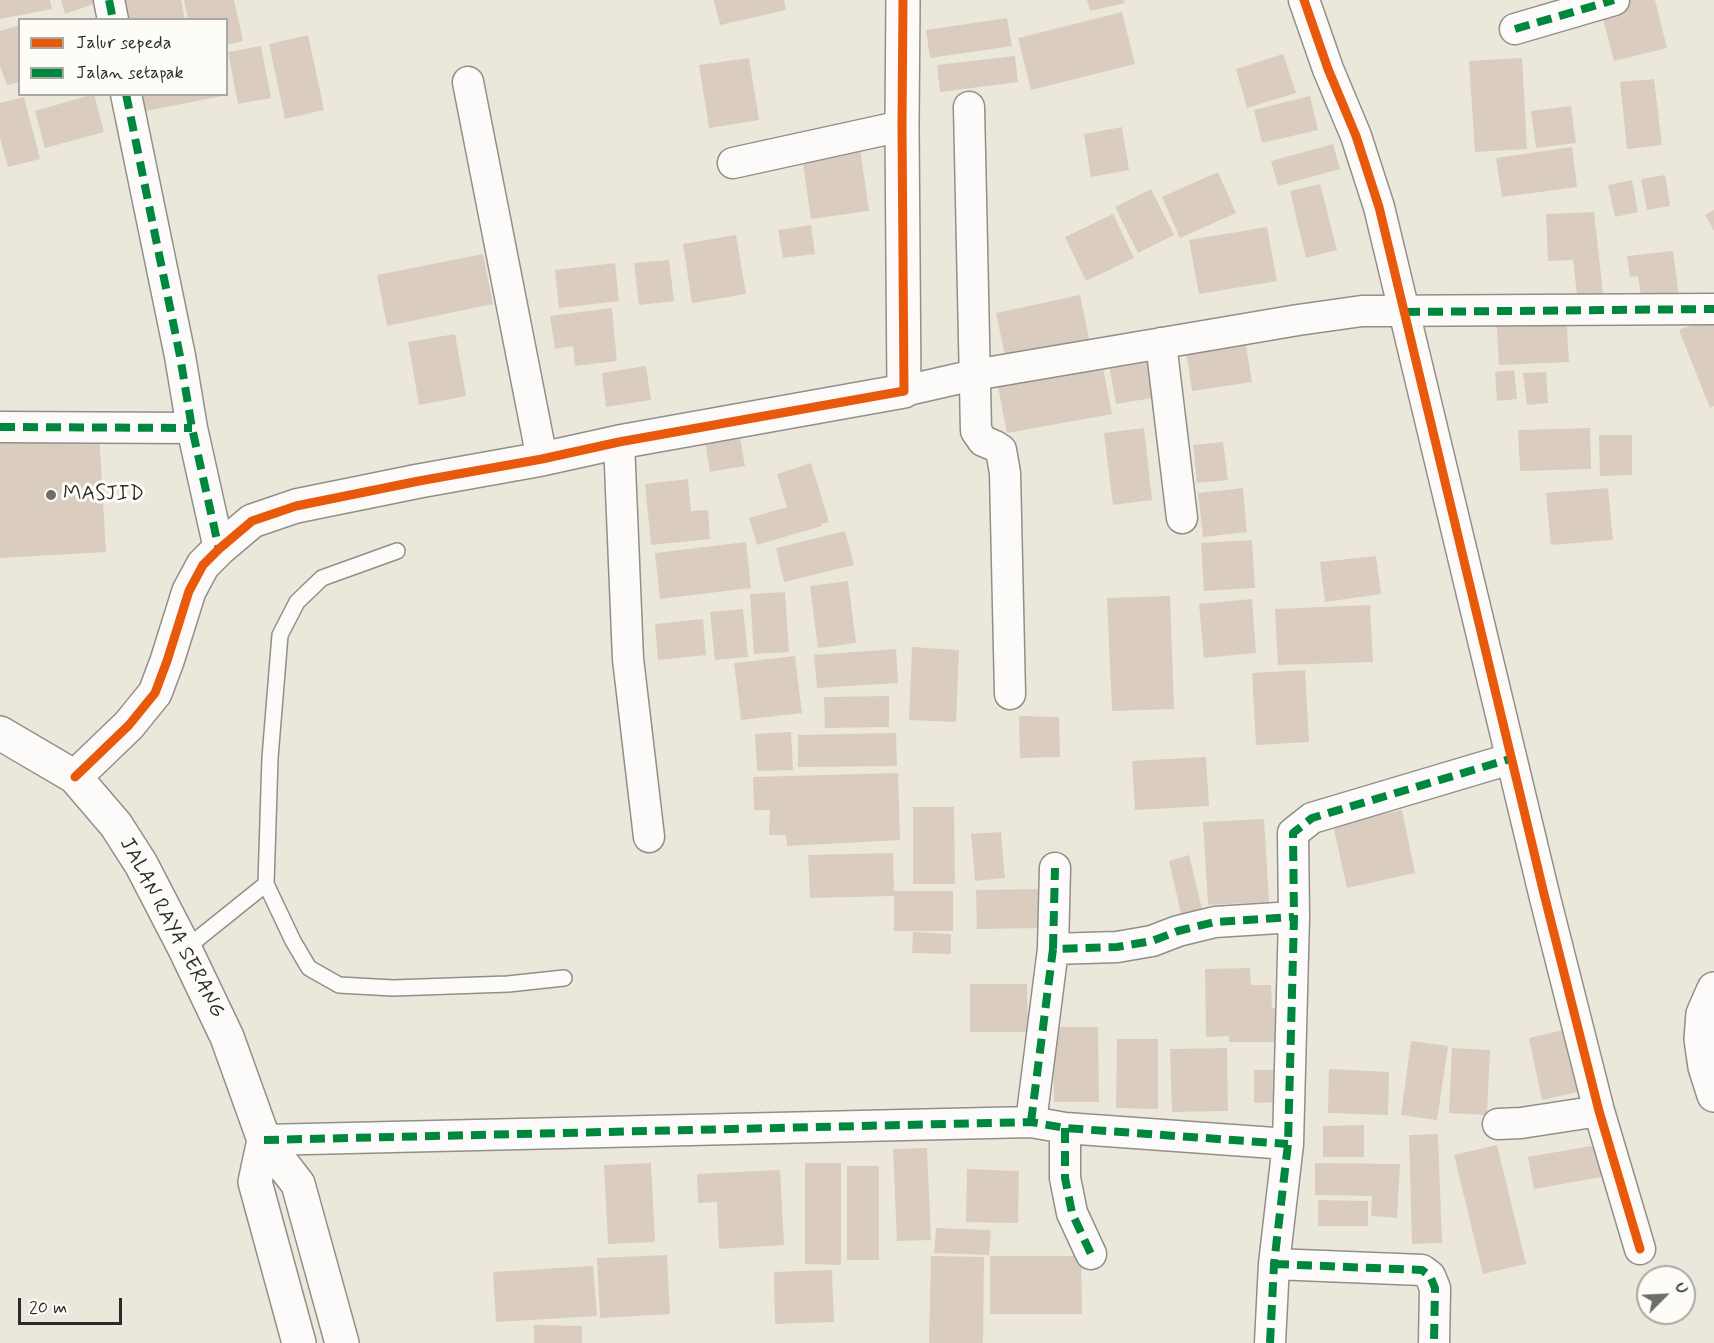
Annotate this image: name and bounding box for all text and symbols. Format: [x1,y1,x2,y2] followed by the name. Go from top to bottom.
[18,18,228,96] legend
[76,31,172,55] text: Jalur sepeda
[76,61,184,85] text: Jalan setapak
[63,482,144,508] place label: MASJID
[44,488,58,502] marker: MASJID
[113,833,229,1023] street label: JALAN RAYA SERANG
[1636,1265,1696,1325] north arrow
[1669,1279,1693,1297] text: U
[21,1286,124,1324] scale bar
[29,1296,67,1320] text: 20 m

